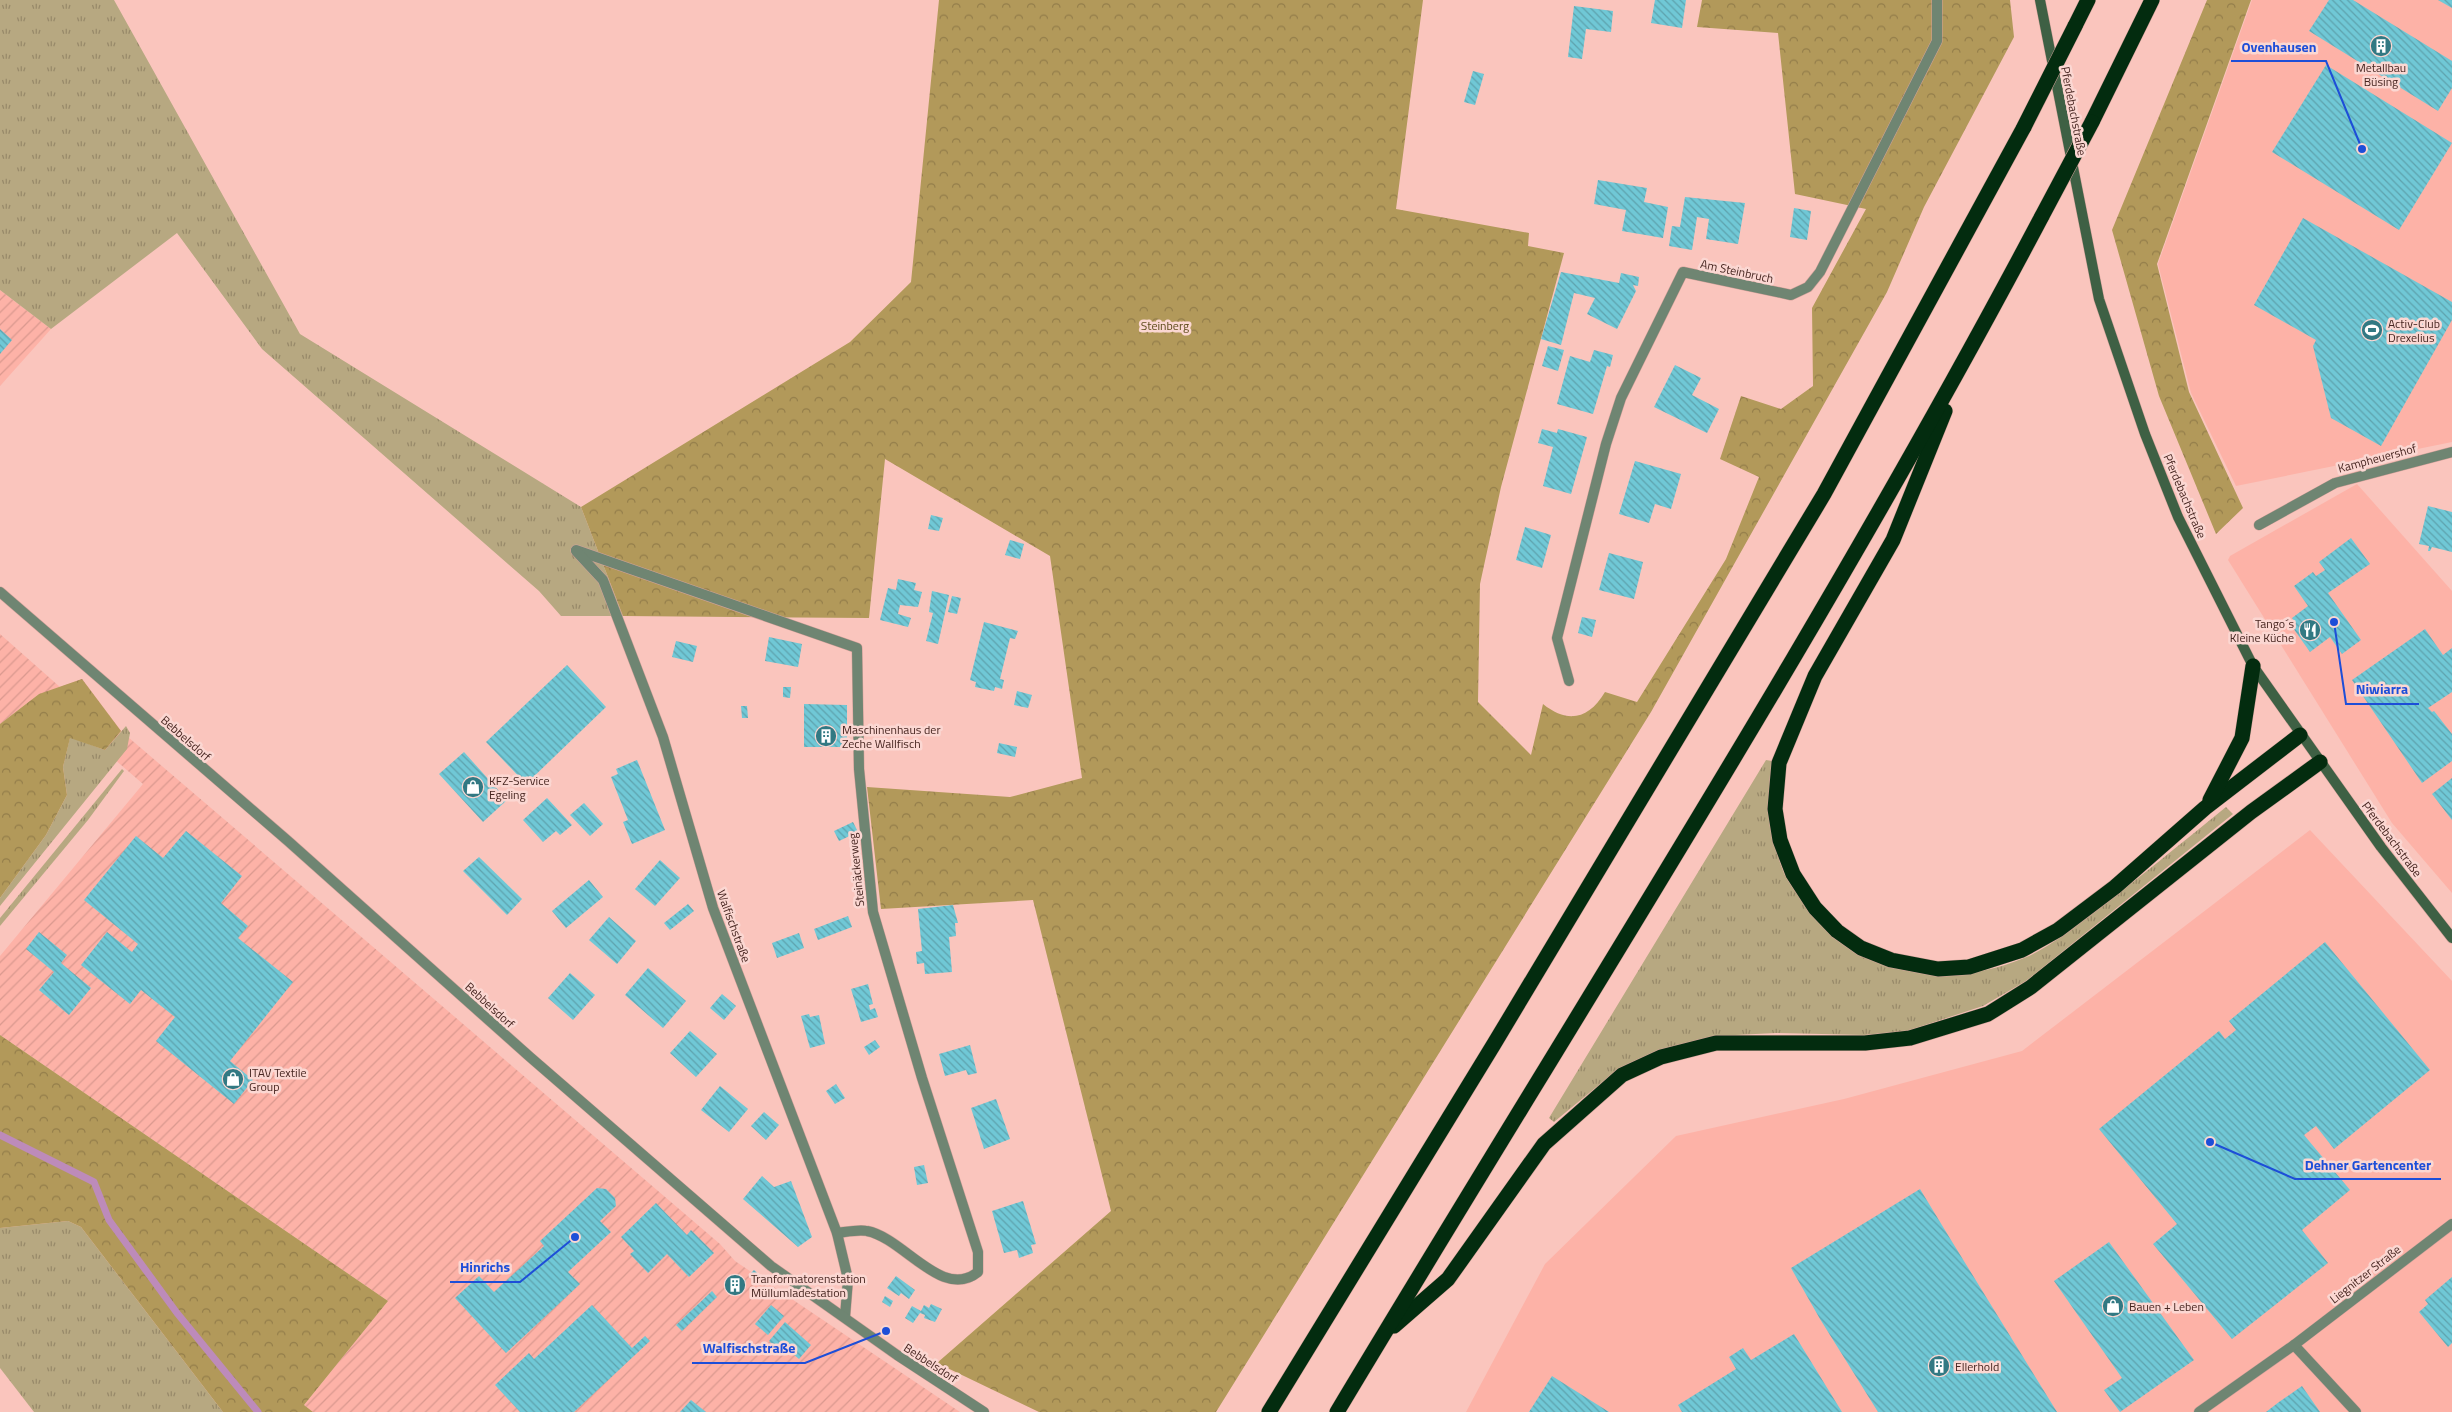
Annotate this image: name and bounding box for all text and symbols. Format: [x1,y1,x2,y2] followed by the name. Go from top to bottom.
[2231,32,2326,61] callout: Ovenhausen
[2369,34,2393,58] building icon: Metallbau Büsing
[2241,36,2317,57] text: Ovenhausen
[2356,58,2406,91] place label: Metallbau Büsing
[2056,65,2092,157] street label: Pferdebachstraße
[1699,254,1775,288] street label: Am Steinbruch
[2388,314,2440,347] place label: Activ-Club Drexelius
[1141,316,1189,335] park label: Steinberg
[2360,318,2384,342] sports icon: Activ-Club Drexelius
[2336,438,2418,478] street label: Kampheuershof
[2159,451,2211,541] street label: Pferdebachstraße
[2230,614,2294,647] place label: Tango´s Kleine Küche
[2298,618,2322,642] restaurant icon: Tango´s Kleine Küche
[2346,675,2419,704] callout: Niwiarra
[2356,678,2408,699] text: Niwiarra
[157,711,215,765] street label: Bebbelsdorf
[842,720,941,753] place label: Maschinenhaus der Zeche Wallfisch
[814,724,838,748] building icon: Maschinenhaus der Zeche Wallfisch
[489,771,549,804] place label: KFZ-Service Egeling
[461,775,485,799] shop icon: KFZ-Service Egeling
[2357,797,2427,881] street label: Pferdebachstraße
[843,832,869,908] street label: Steinäckerweg
[712,887,756,965] street label: Walfischstraße
[461,977,519,1033] street label: Bebbelsdorf
[249,1063,306,1096] place label: ITAV Textile Group
[221,1067,245,1091] shop icon: ITAV Textile Group
[2295,1150,2441,1179] callout: Dehner Gartencenter
[2305,1154,2431,1175] text: Dehner Gartencenter
[2325,1240,2405,1308] street label: Liegnitzer Straße
[450,1253,520,1282] callout: Hinrichs
[460,1256,511,1277] text: Hinrichs
[751,1269,866,1302] place label: Tranformatorenstation Müllumladestation
[723,1273,747,1297] building icon: Tranformatorenstation Müllumladestation
[2101,1294,2125,1318] shop icon: Bauen + Leben
[2129,1297,2204,1316] place label: Bauen + Leben
[692,1334,805,1363] callout: Walfischstraße
[703,1337,795,1358] text: Walfischstraße
[900,1338,962,1388] street label: Bebbelsdorf
[1927,1354,1951,1378] building icon: Ellerhold
[1955,1357,1999,1376] place label: Ellerhold

